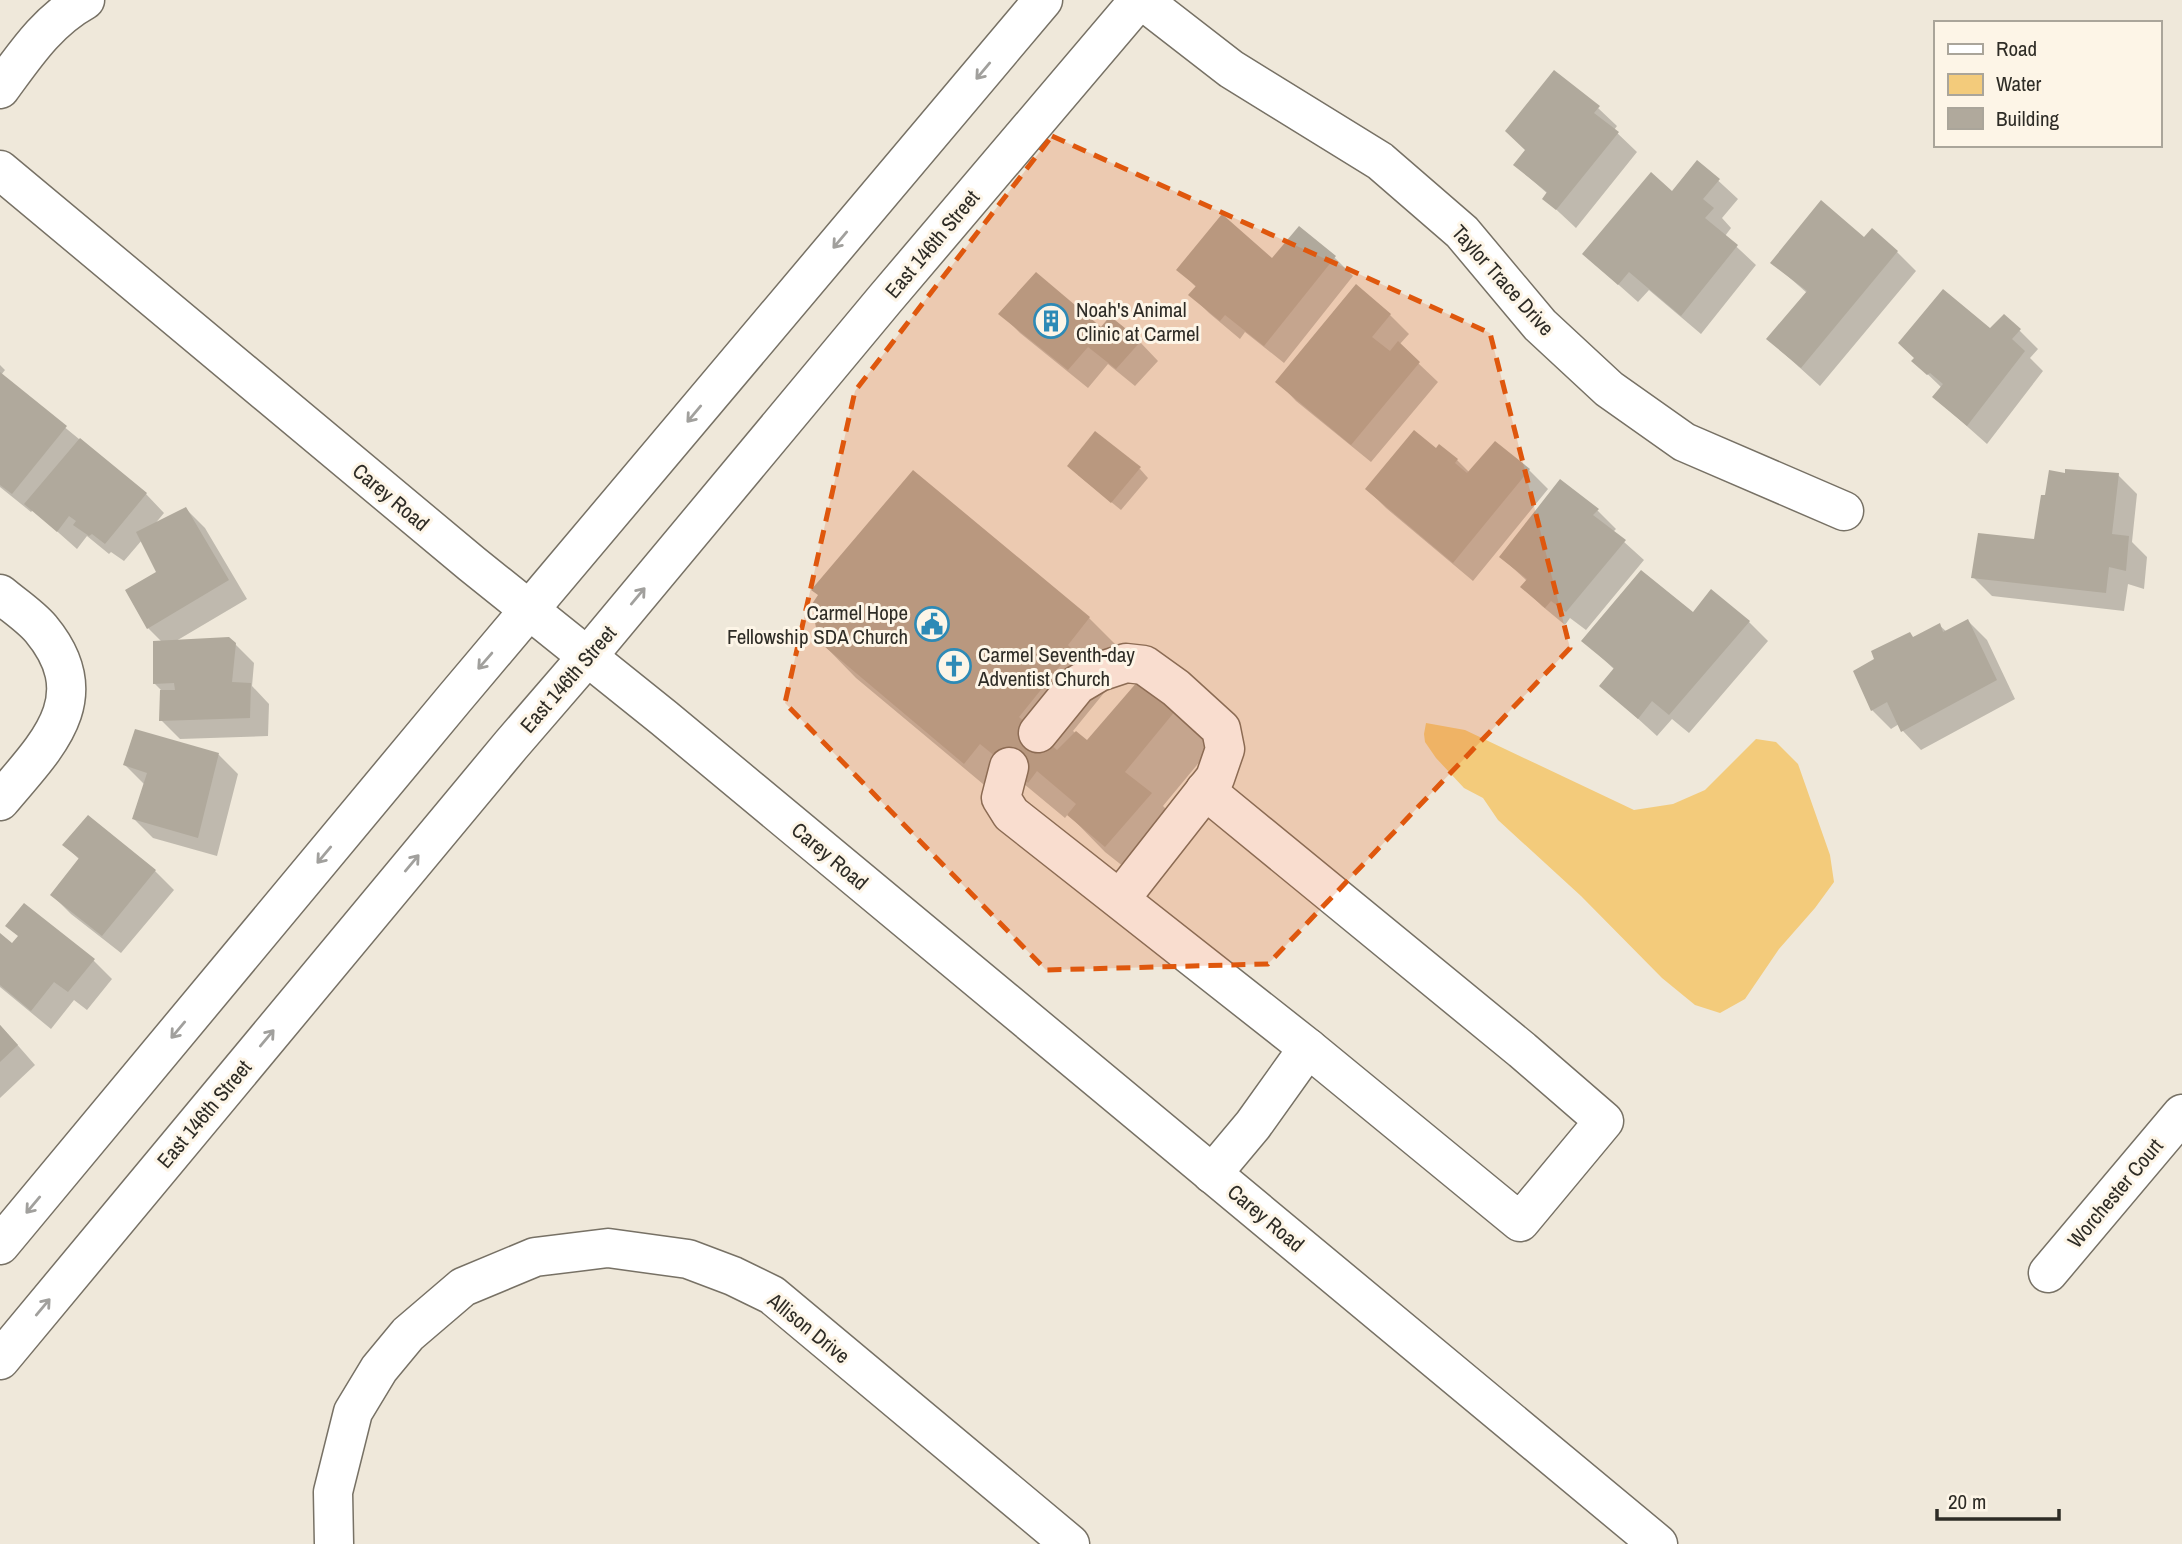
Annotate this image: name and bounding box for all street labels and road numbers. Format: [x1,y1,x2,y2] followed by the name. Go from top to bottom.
[878,184,986,304] street label: East 146th Street
[1445,218,1561,342] street label: Taylor Trace Drive
[346,456,436,538] street label: Carey Road
[513,619,623,739] street label: East 146th Street
[785,815,875,897] street label: Carey Road
[150,1054,258,1174] street label: East 146th Street
[2061,1132,2170,1254] street label: Worchester Court
[1221,1177,1311,1259] street label: Carey Road
[761,1285,856,1370] street label: Allison Drive

